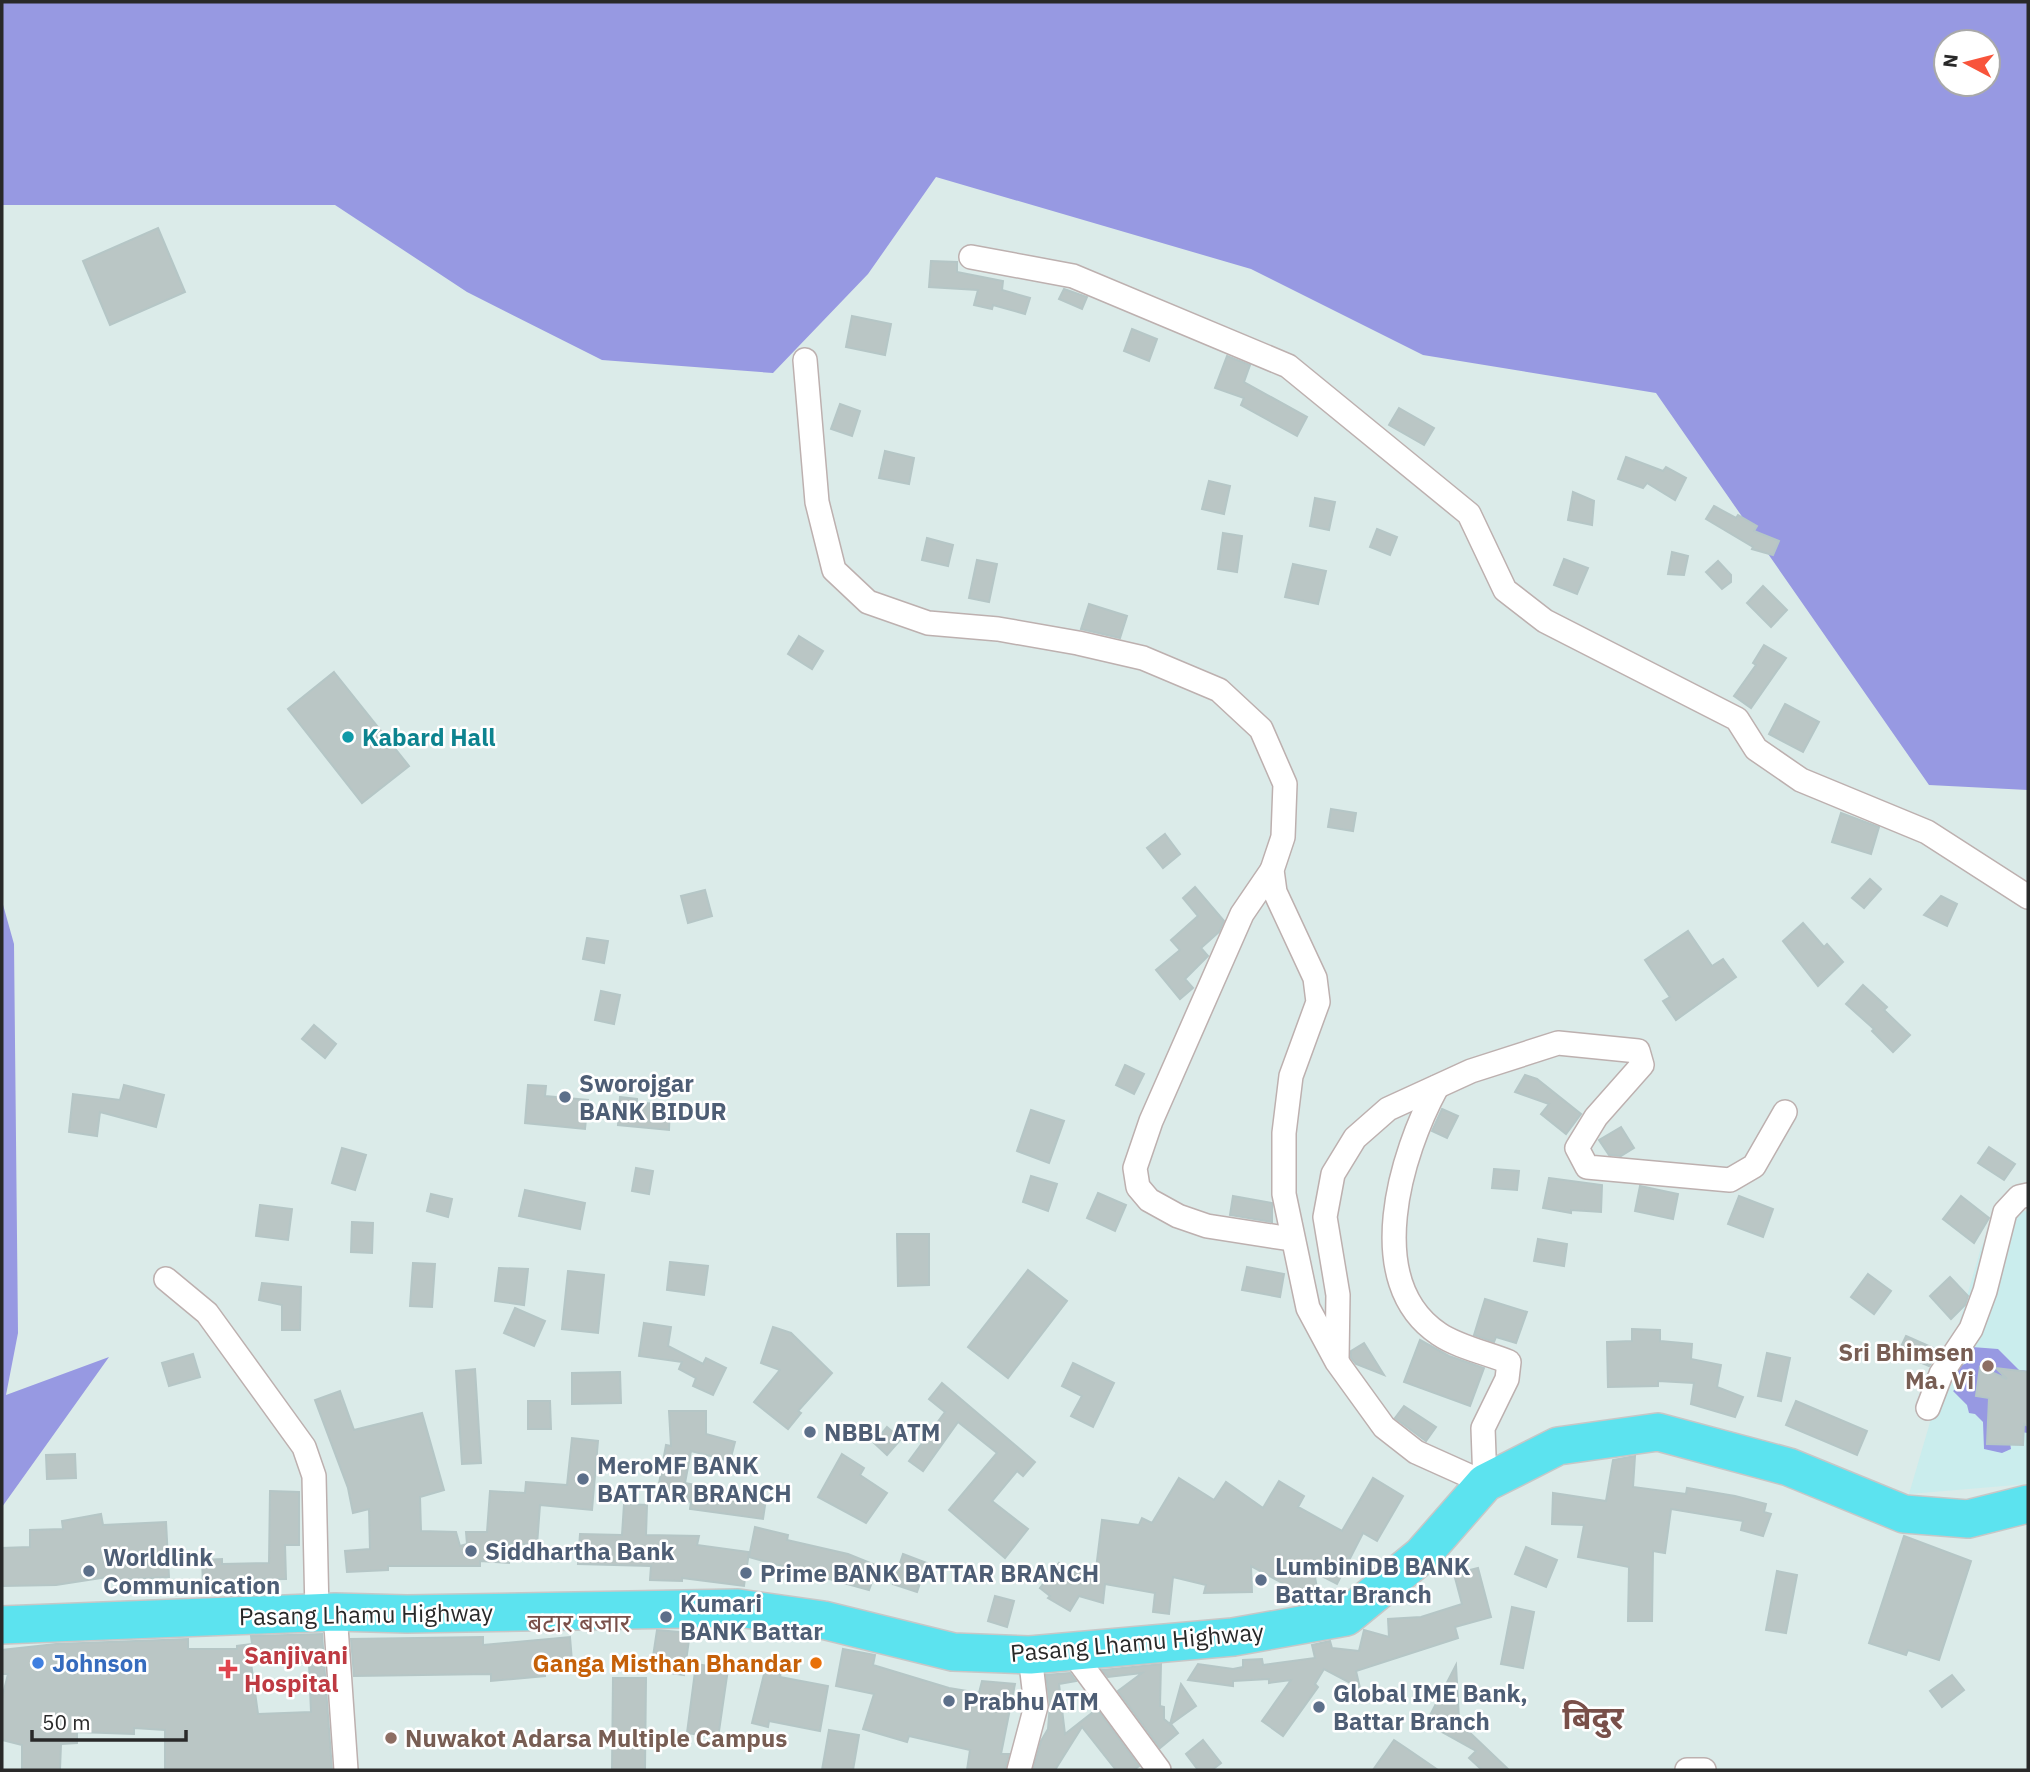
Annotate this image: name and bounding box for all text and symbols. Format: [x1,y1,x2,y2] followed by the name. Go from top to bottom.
[1932,28,2002,98] north arrow
[1937,53,1963,69] text: N
[362,721,496,753] place label: Kabard Hall
[340,729,356,745] marker: Kabard Hall
[579,1067,727,1127] place label: Sworojgar BANK BIDUR
[557,1089,573,1105] marker: Sworojgar BANK BIDUR
[1838,1336,1974,1396] place label: Sri Bhimsen Ma. Vi
[1980,1358,1996,1374] marker: Sri Bhimsen Ma. Vi
[824,1416,940,1448] place label: NBBL ATM
[802,1424,818,1440] marker: NBBL ATM
[597,1449,792,1509] place label: MeroMF BANK BATTAR BRANCH
[575,1471,591,1487] marker: MeroMF BANK BATTAR BRANCH
[485,1535,675,1567] place label: Siddhartha Bank
[103,1541,280,1601] place label: Worldlink Communication
[463,1543,479,1559] marker: Siddhartha Bank
[1275,1550,1471,1610] place label: LumbiniDB BANK Battar Branch
[760,1557,1099,1589] place label: Prime BANK BATTAR BRANCH
[81,1563,97,1579] marker: Worldlink Communication
[738,1565,754,1581] marker: Prime BANK BATTAR BRANCH
[1253,1572,1269,1588] marker: LumbiniDB BANK Battar Branch
[680,1587,823,1647] place label: Kumari BANK Battar
[239,1596,493,1632] street label: Pasang Lhamu Highway
[528,1605,632,1639] district label: बटार बजार
[658,1609,674,1625] marker: Kumari BANK Battar
[1009,1615,1265,1669] street label: Pasang Lhamu Highway
[244,1639,348,1699] place label: Sanjivani Hospital
[52,1647,148,1679] place label: Johnson
[533,1647,802,1679] place label: Ganga Misthan Bhandar
[30,1655,46,1671] marker: Johnson
[808,1655,824,1671] marker: Ganga Misthan Bhandar
[218,1659,238,1679] marker: Sanjivani Hospital
[1333,1677,1528,1737] place label: Global IME Bank, Battar Branch
[963,1685,1099,1717] place label: Prabhu ATM
[941,1693,957,1709] marker: Prabhu ATM
[1562,1696,1625,1739] district label: बिदुर
[32,1698,186,1742] scale bar
[1311,1699,1327,1715] marker: Global IME Bank, Battar Branch
[42,1708,91,1736] text: 50 m
[405,1722,787,1754] place label: Nuwakot Adarsa Multiple Campus
[383,1730,399,1746] marker: Nuwakot Adarsa Multiple Campus

